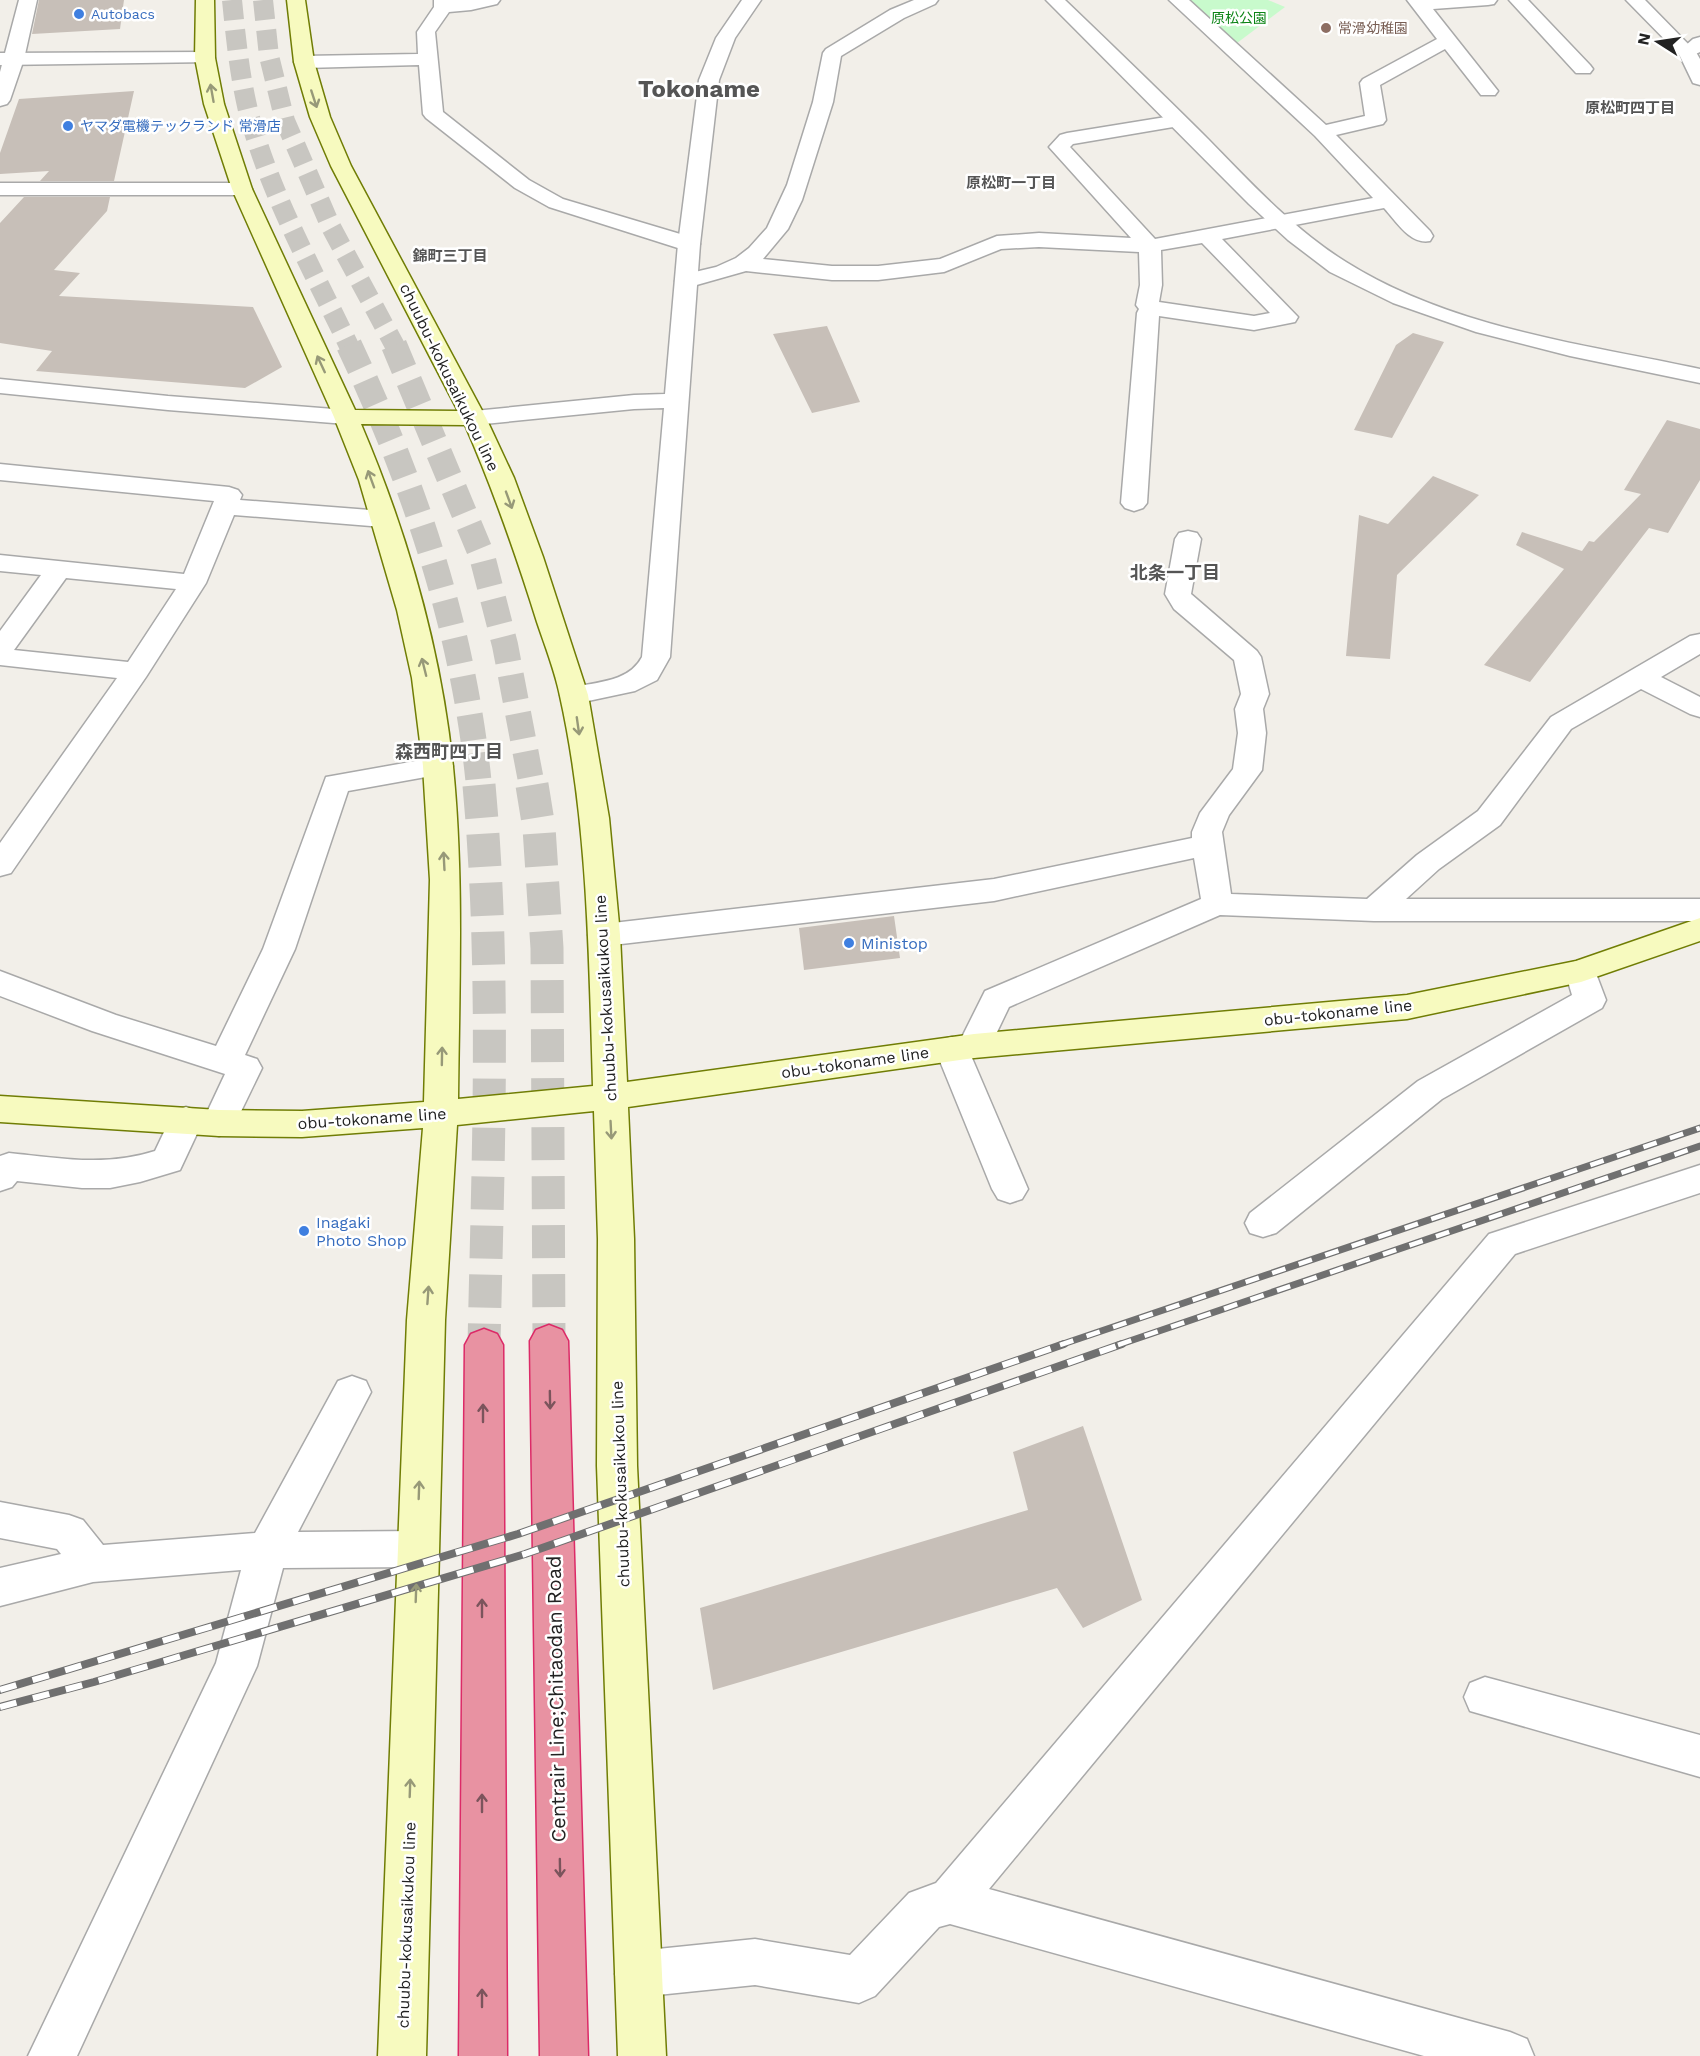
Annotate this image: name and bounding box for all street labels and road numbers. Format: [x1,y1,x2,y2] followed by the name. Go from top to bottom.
[396,280,503,474] street label: chuubu-kokusaikukou line
[591,894,620,1102] street label: chuubu-kokusaikukou line
[1263,995,1413,1030] street label: obu-tokoname line
[780,1043,930,1082] street label: obu-tokoname line
[297,1104,447,1133] street label: obu-tokoname line
[607,1380,634,1588] street label: chuubu-kokusaikukou line
[541,1555,571,1843] street label: Centrair Line;Chitaodan Road
[393,1821,420,2029] street label: chuubu-kokusaikukou line

